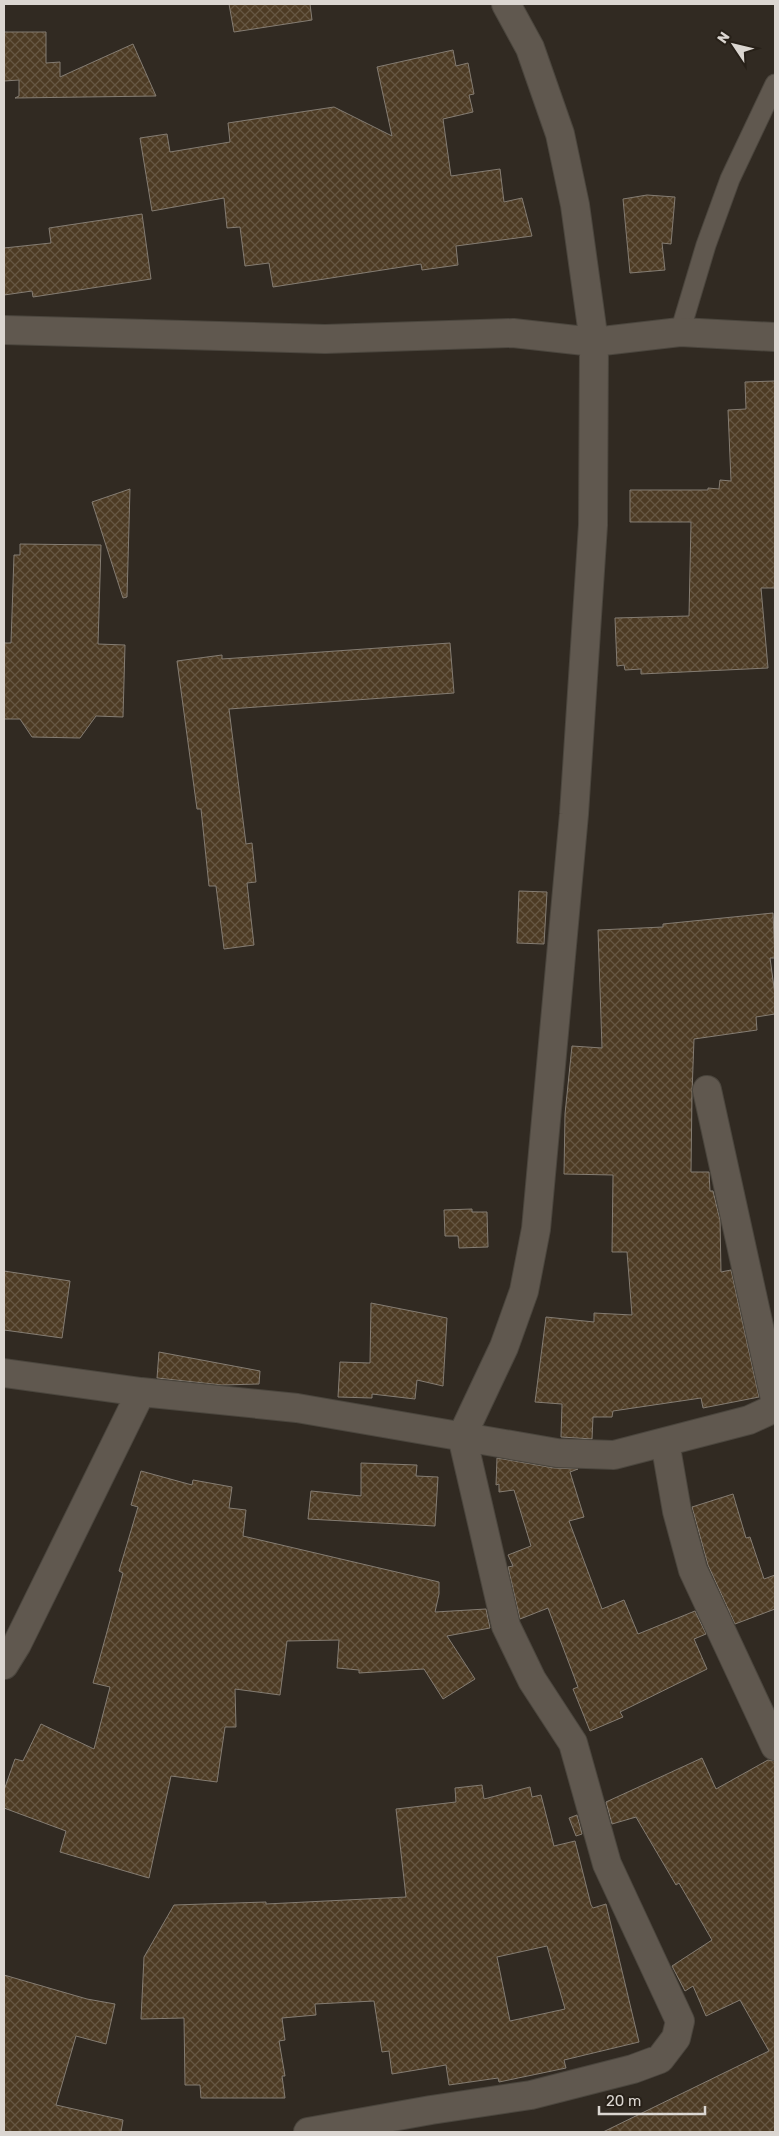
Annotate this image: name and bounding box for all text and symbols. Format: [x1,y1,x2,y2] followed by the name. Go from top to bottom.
[709,20,759,70] north arrow
[714,29,734,47] text: N
[599,2084,705,2116] scale bar
[606,2092,641,2110] text: 20 m

